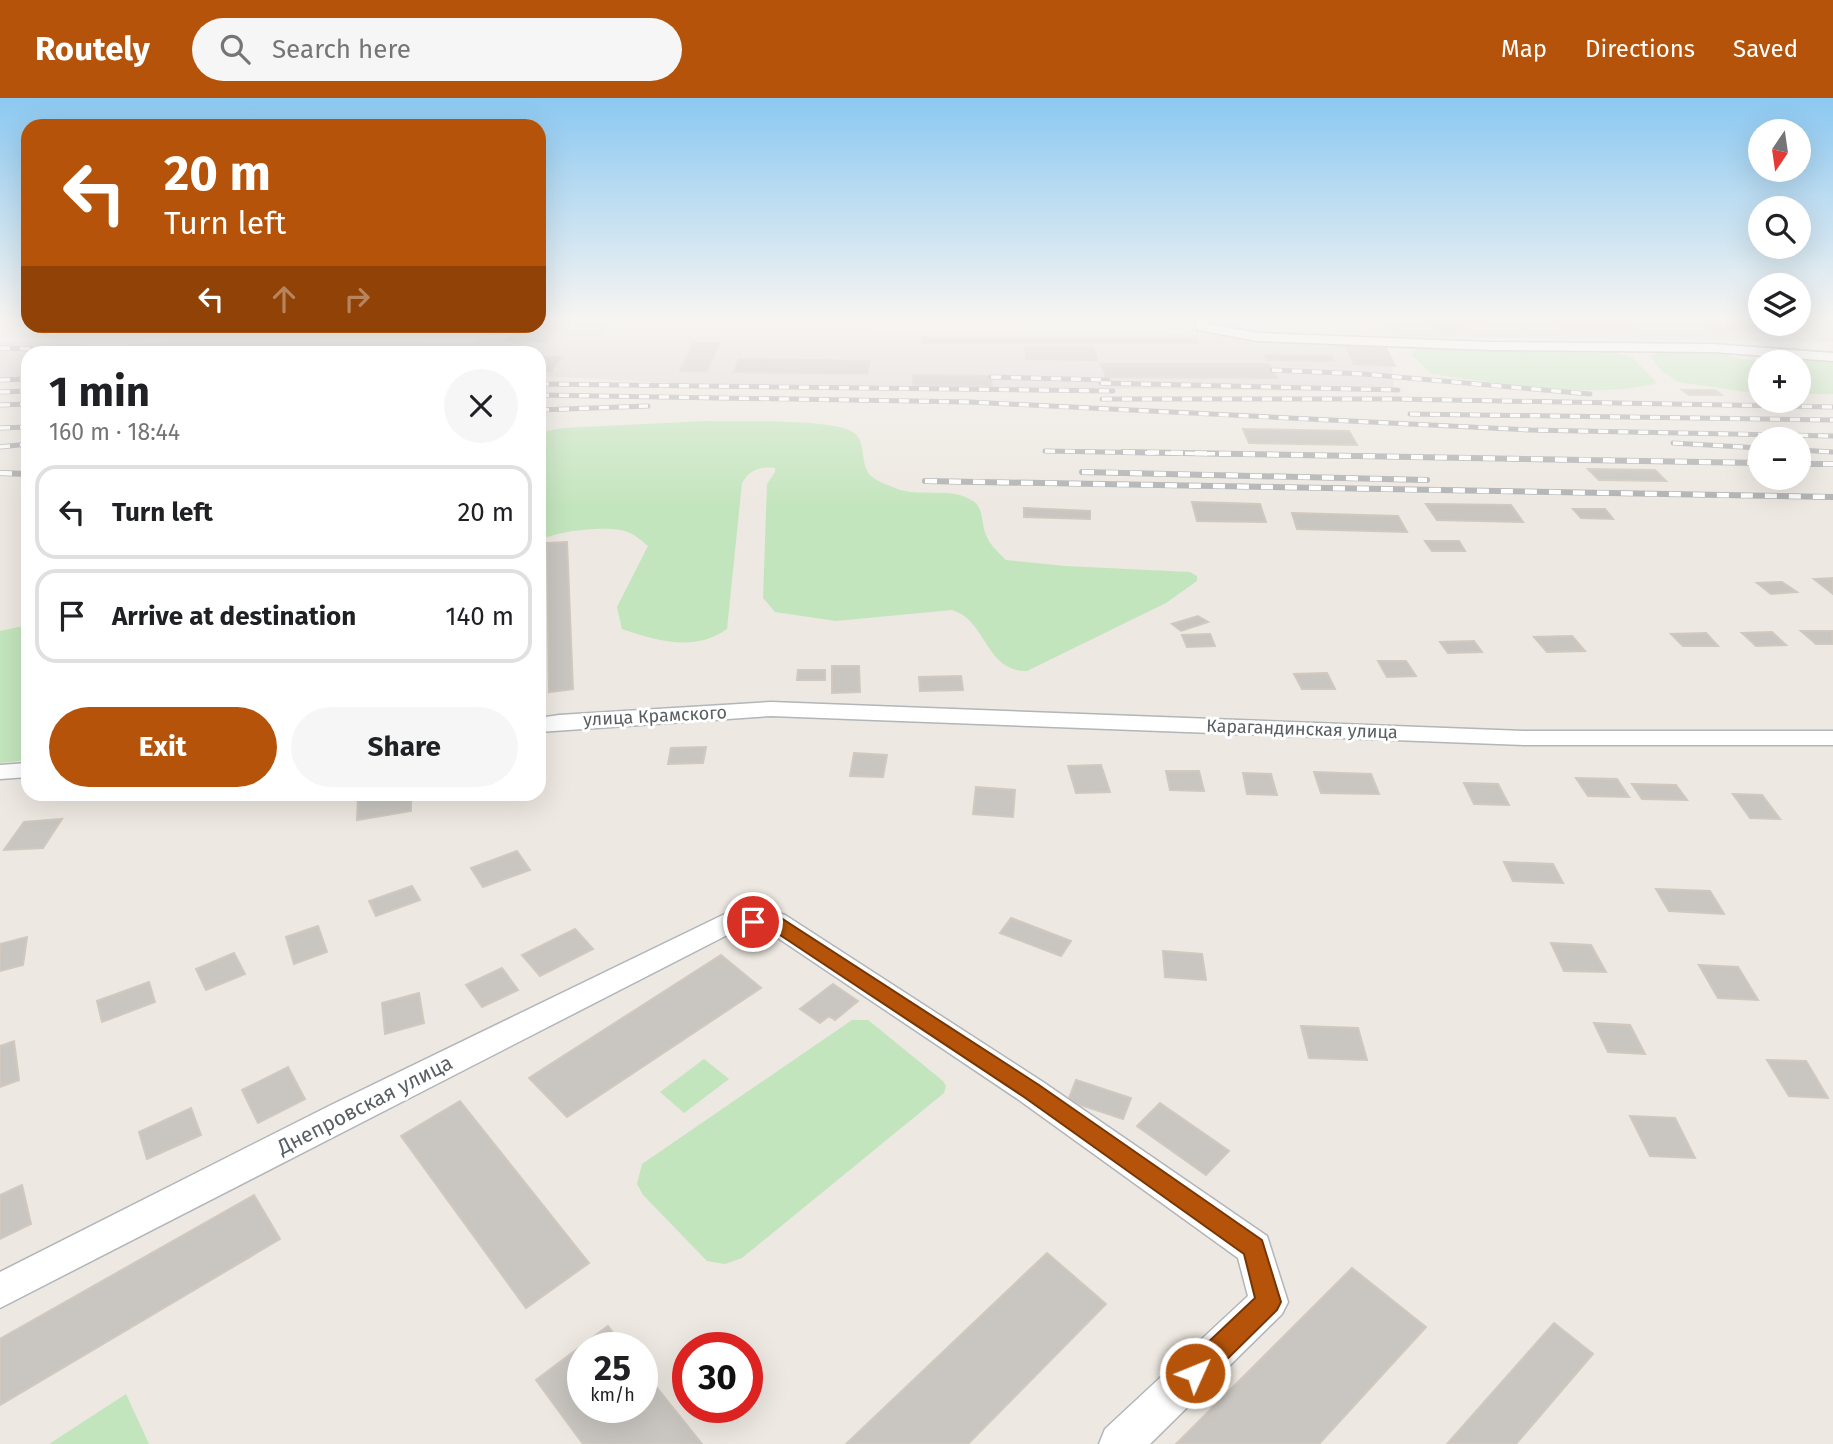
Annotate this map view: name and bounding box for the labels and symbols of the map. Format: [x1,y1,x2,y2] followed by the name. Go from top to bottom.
[1748,119,1811,182] north arrow
[583,701,727,731] street label: улица Крамского
[1206,715,1398,743] street label: Карагандинская улица
[723,892,783,952] pin
[272,1050,457,1161] street label: Днепровская улица
[672,1332,763,1423] speed limit sign: 30
[1158,1336,1232,1410] position arrow

